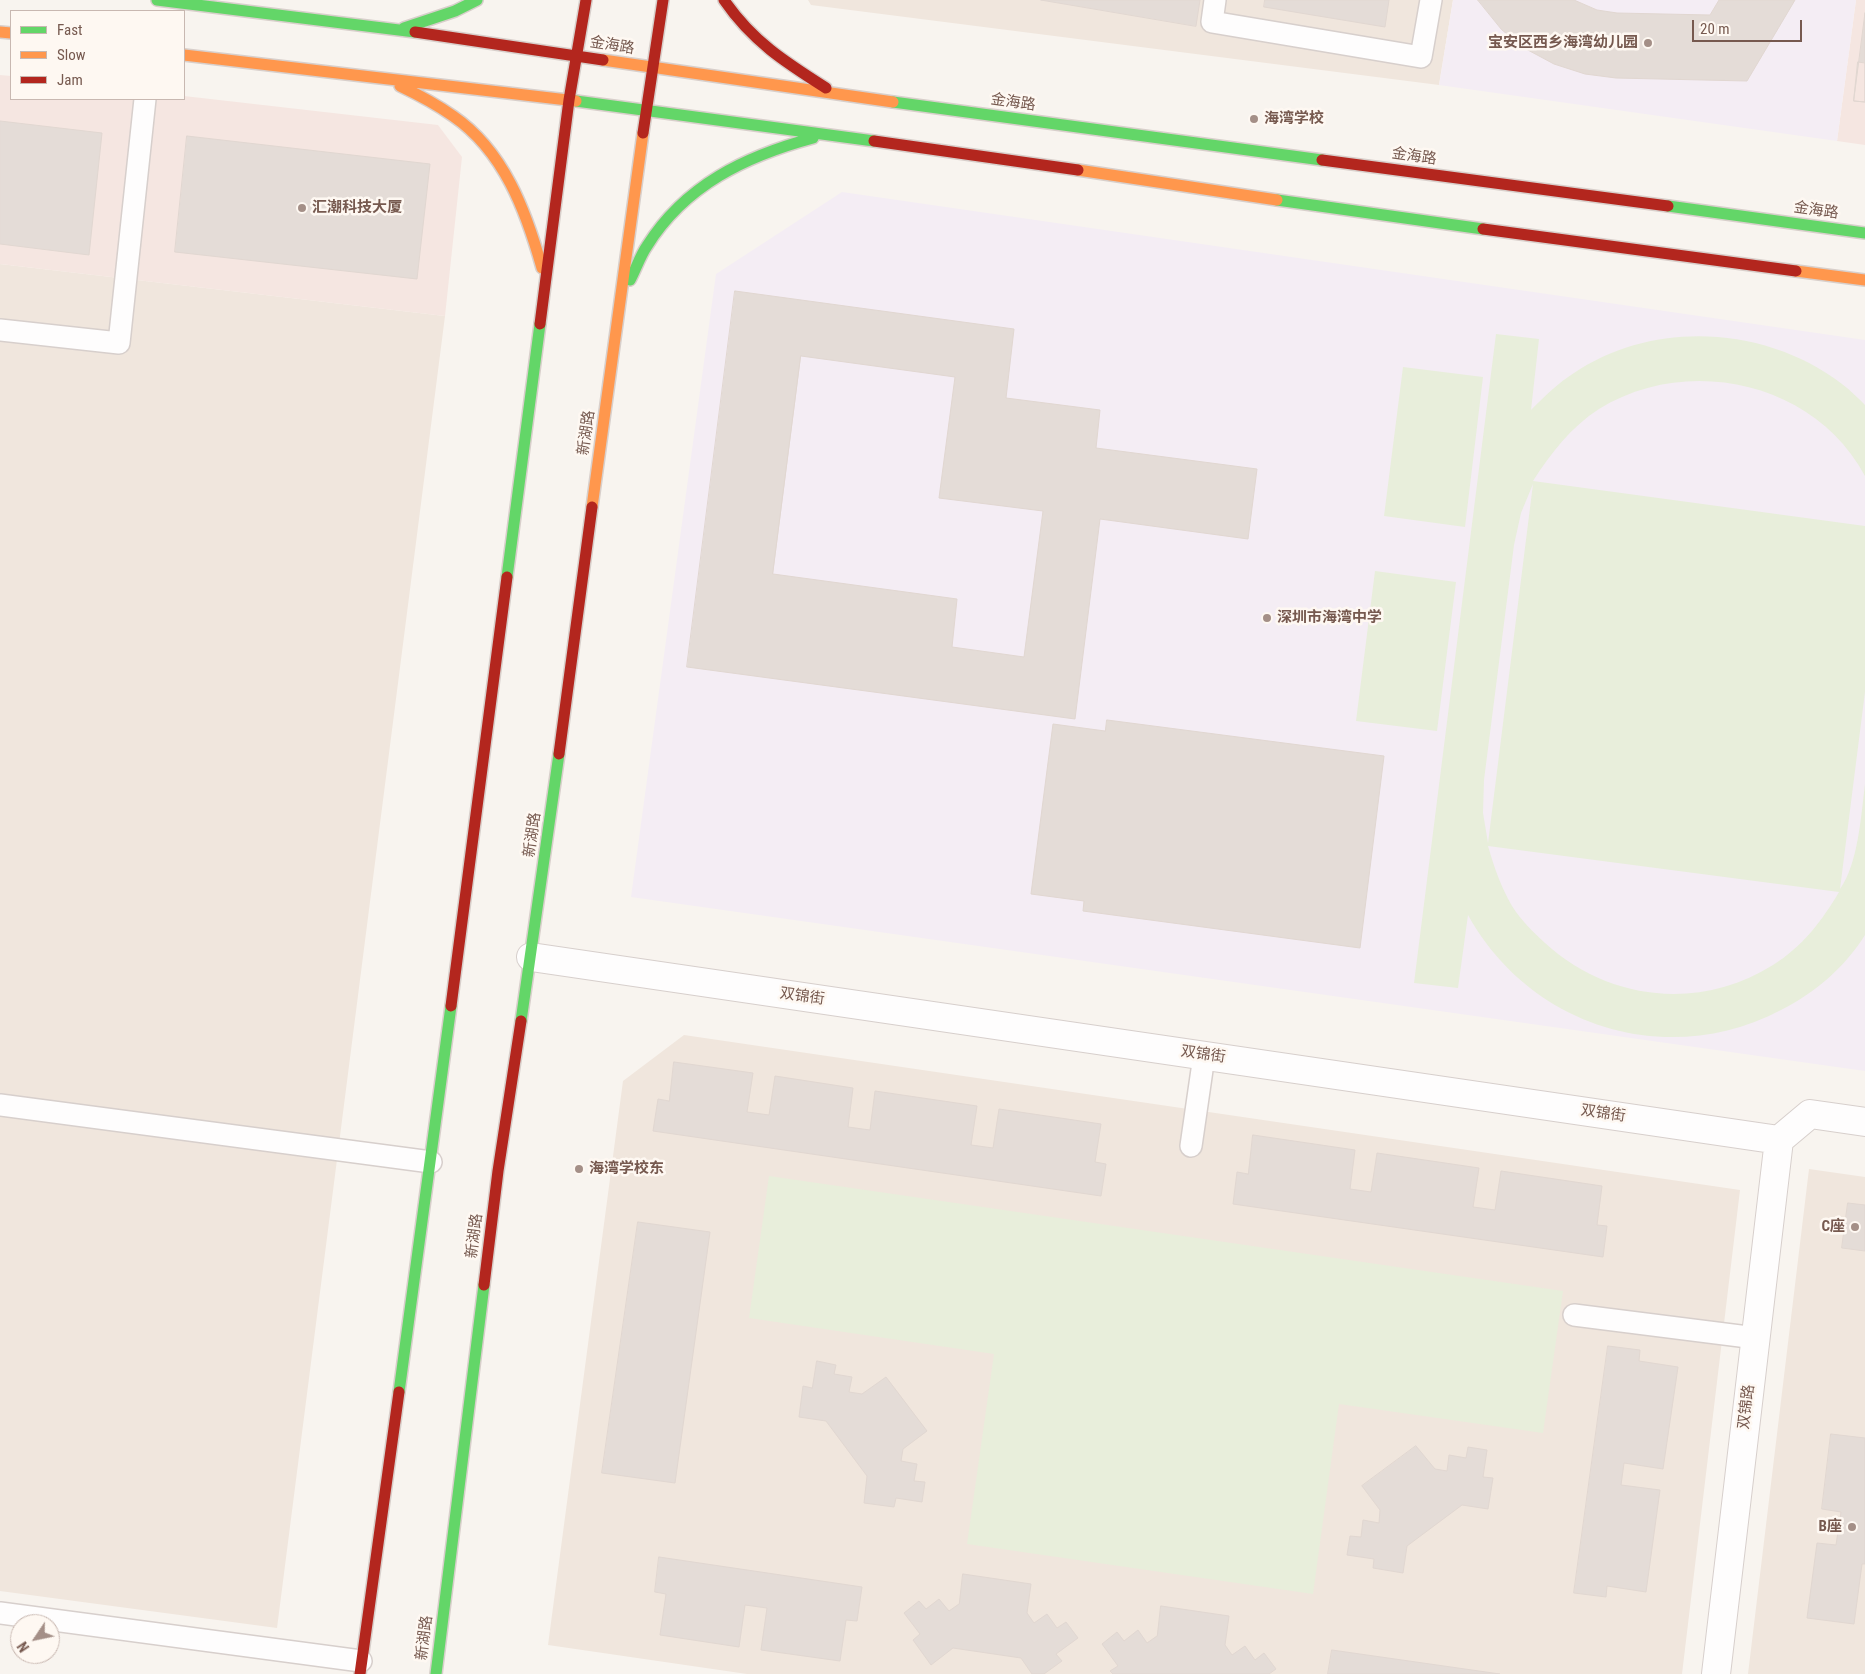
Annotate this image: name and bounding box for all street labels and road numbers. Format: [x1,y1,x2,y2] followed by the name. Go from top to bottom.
[588,34,636,58] street label: 金海路
[989,91,1037,115] street label: 金海路
[1390,145,1438,169] street label: 金海路
[1792,199,1840,223] street label: 金海路
[575,409,599,457] street label: 新湖路
[521,811,545,859] street label: 新湖路
[778,985,826,1009] street label: 双锦街
[1179,1043,1227,1067] street label: 双锦街
[1579,1102,1627,1126] street label: 双锦街
[463,1213,487,1259] street label: 新湖路
[1735,1384,1759,1430] street label: 双锦路
[413,1615,437,1661] street label: 新湖路

